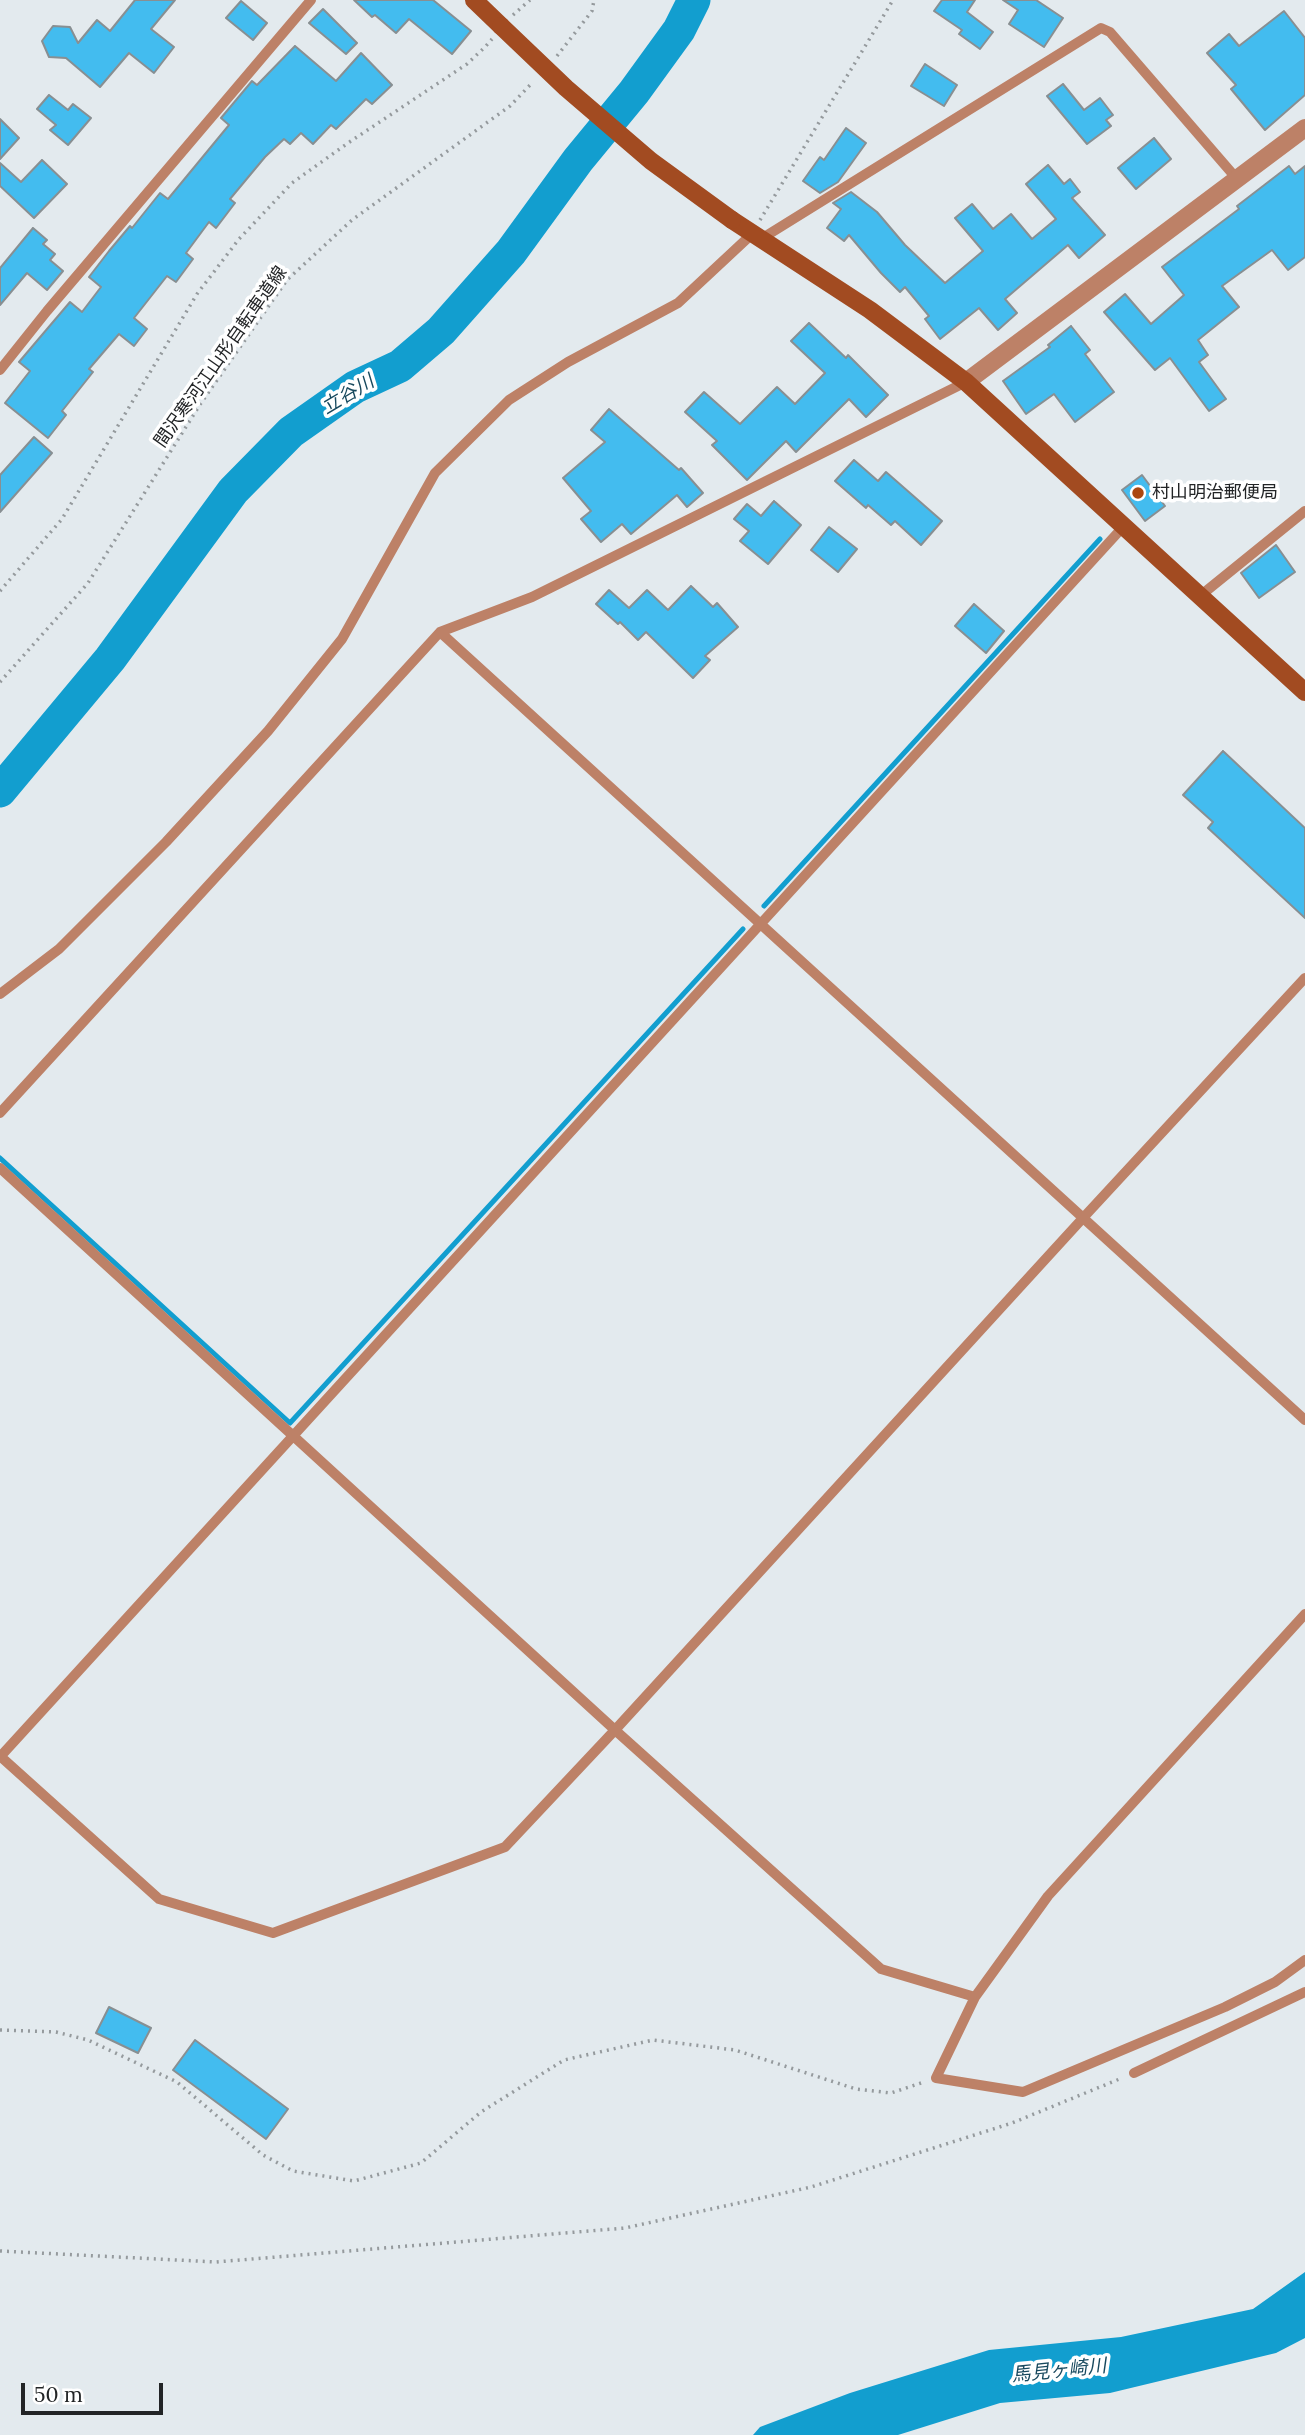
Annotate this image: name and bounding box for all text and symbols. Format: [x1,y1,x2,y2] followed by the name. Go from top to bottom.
[150,262,292,452] street label: 間沢寒河江山形自転車道線
[318,371,378,419] water label: 立谷川
[1152,482,1278,504] place label: 村山明治郵便局
[1130,485,1146,501] marker: 村山明治郵便局
[1011,2355,1107,2387] water label: 馬見ヶ崎川
[24,2368,166,2412] scale bar
[34,2381,83,2408] text: 50 m

